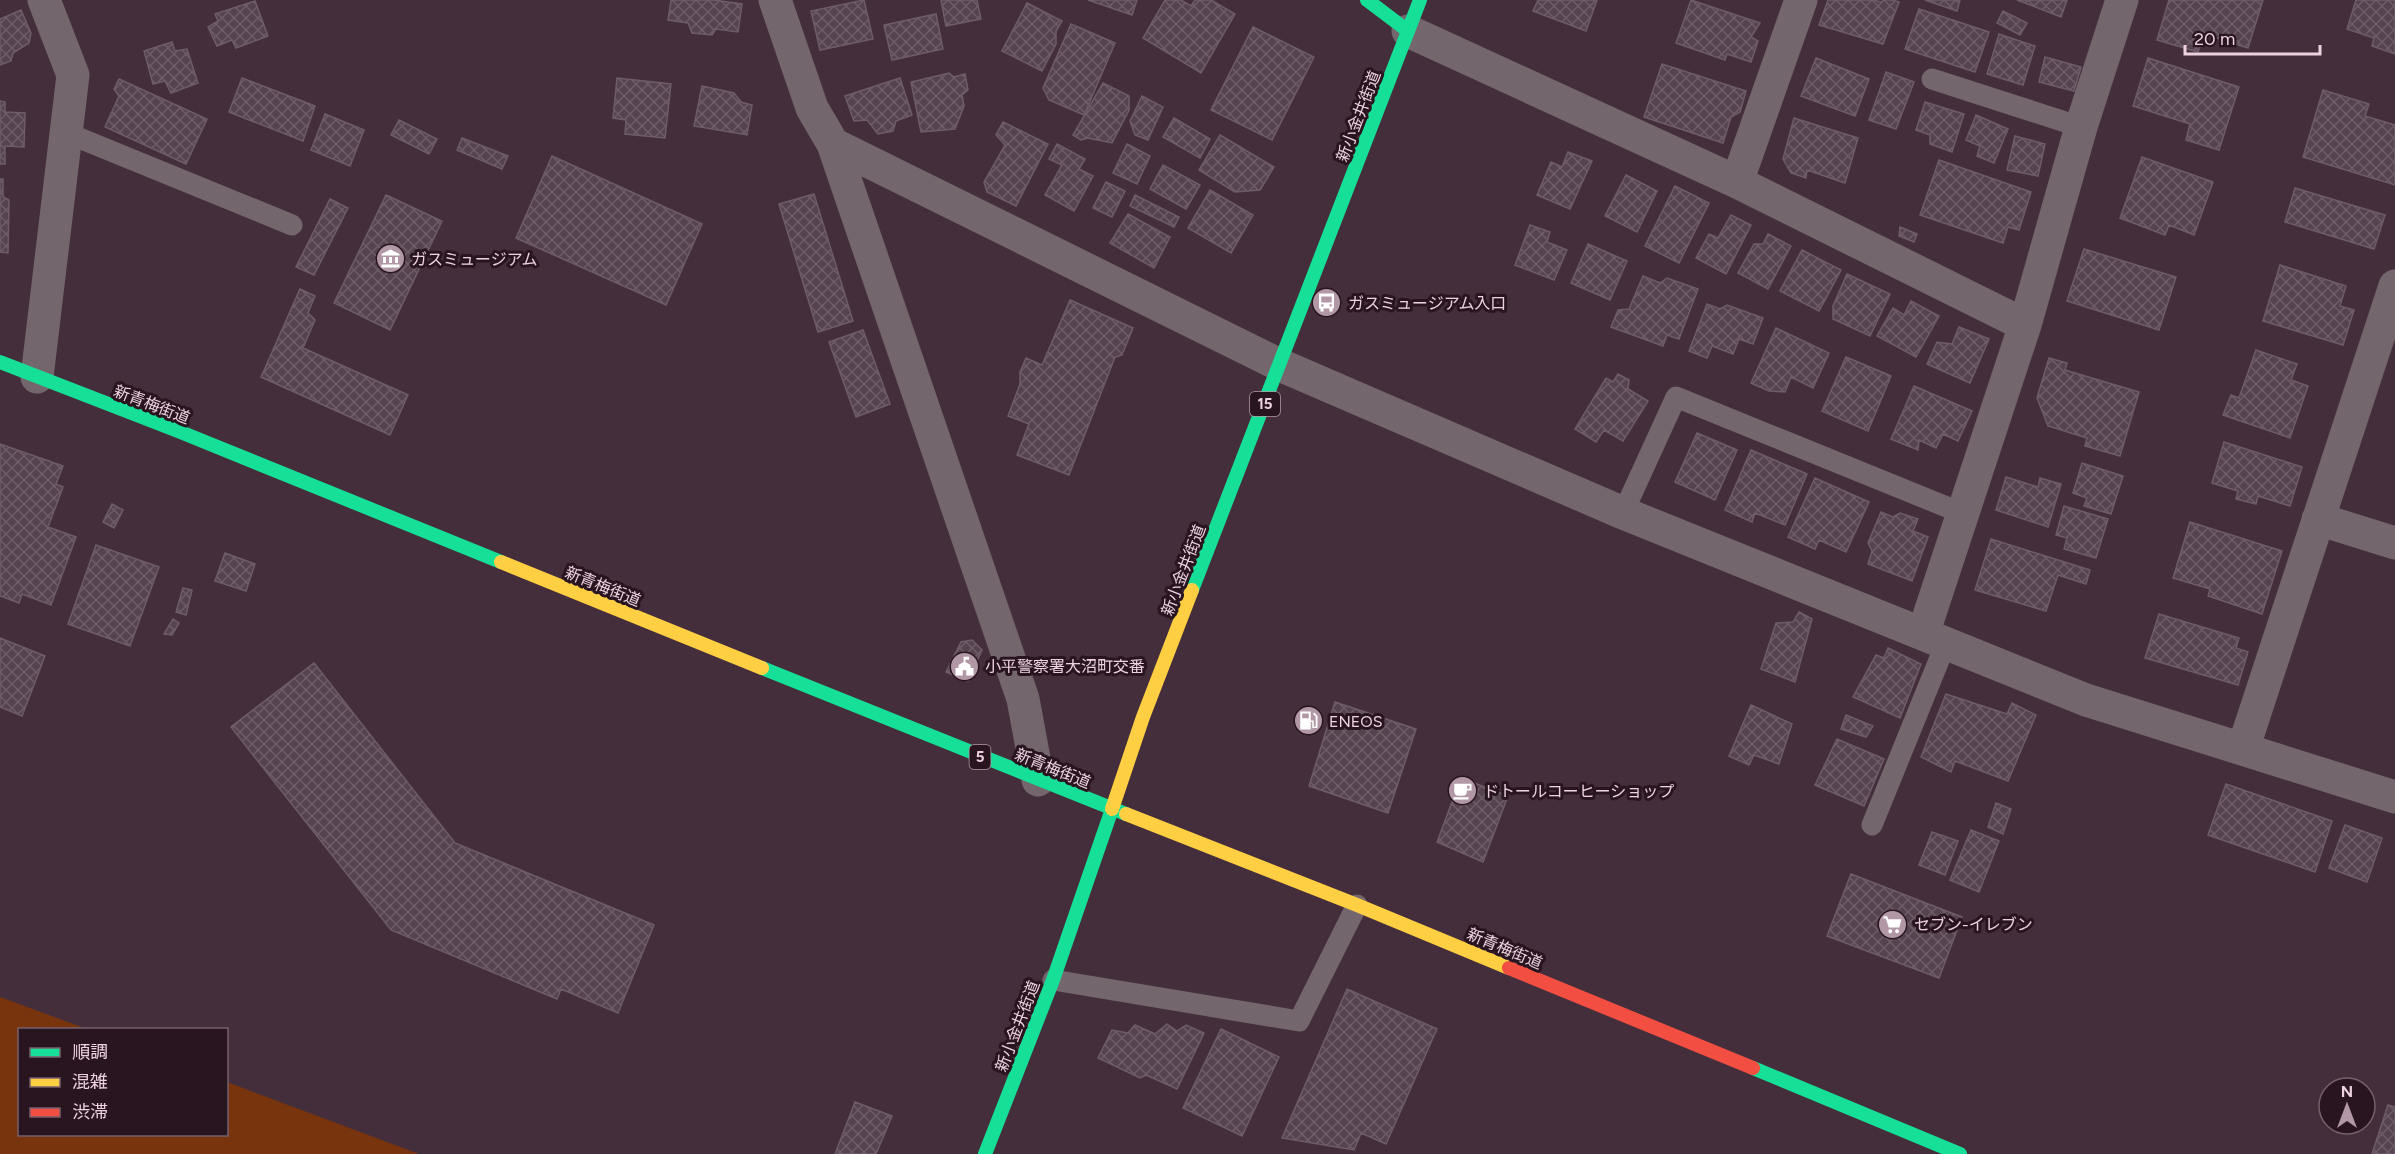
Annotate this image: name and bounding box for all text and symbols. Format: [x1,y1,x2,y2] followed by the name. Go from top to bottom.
[2185,18,2320,56] scale bar
[2194,28,2235,50] text: 20 m
[1332,68,1385,164] street label: 新小金井街道
[374,243,406,275] museum icon: ガスミュージアム
[411,250,538,269] place label: ガスミュージアム
[1311,287,1343,319] bus stop icon: ガスミュージアム入口
[1348,294,1507,313] place label: ガスミュージアム入口
[111,381,193,428] street label: 新青梅街道
[1250,392,1280,416] road number: 15
[1157,522,1210,618] street label: 新小金井街道
[562,563,643,610] street label: 新青梅街道
[948,650,980,682] public building icon: 小平警察署大沼町交番
[985,657,1145,676] place label: 小平警察署大沼町交番
[1292,705,1324,737] fuel station icon: ENEOS
[1329,712,1383,731] place label: ENEOS
[970,745,990,769] road number: 5
[1012,745,1093,792] street label: 新青梅街道
[1446,775,1478,807] cafe icon: ドトールコーヒーショップ
[1483,782,1674,801] place label: ドトールコーヒーショップ
[1877,908,1909,940] supermarket icon: セブン-イレブン
[1914,915,2033,934] place label: セブン-イレブン
[1464,924,1545,973] street label: 新青梅街道
[991,978,1044,1074] street label: 新小金井街道
[18,1028,228,1136] legend
[72,1041,108,1063] text: 順調
[72,1071,108,1093] text: 混雑
[2317,1076,2377,1136] north arrow
[2341,1082,2353,1101] text: N
[72,1101,108,1123] text: 渋滞

